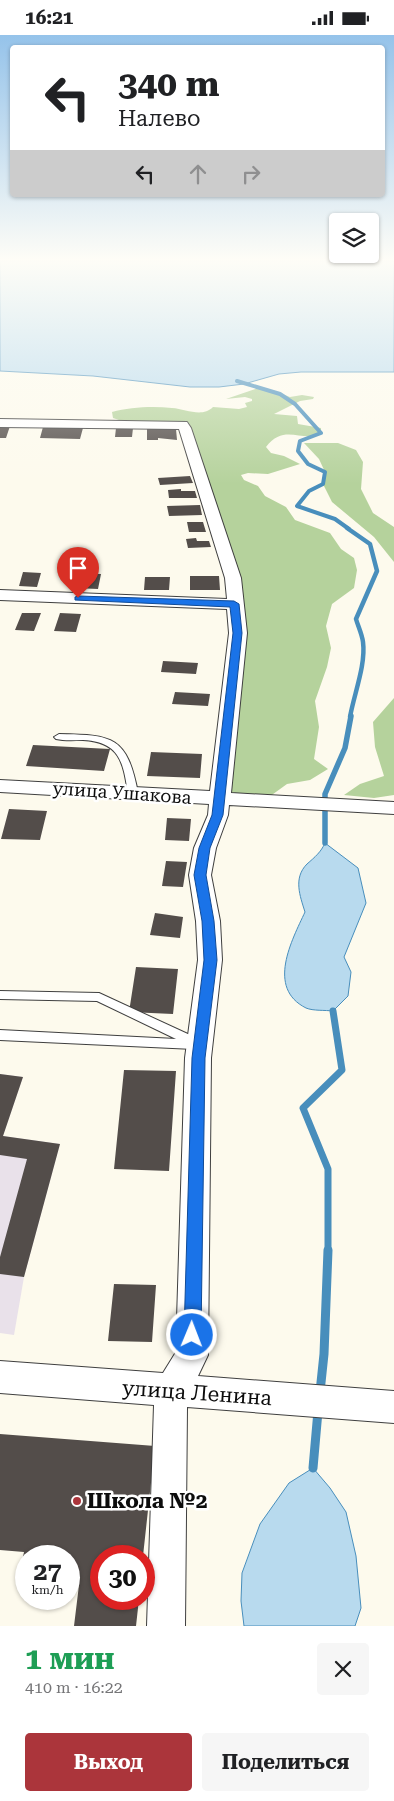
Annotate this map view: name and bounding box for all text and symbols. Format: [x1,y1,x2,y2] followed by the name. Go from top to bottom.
[25,6,74,29] text: 16:21
[118,64,219,105] text: 340 m
[35,65,100,130] icon: left
[118,106,201,131] text: Налево
[131,160,159,188] icon: left
[184,160,212,188] icon: ahead
[237,160,265,188] icon: right
[329,213,379,263] map controls
[329,213,379,263] button: layers
[57,547,99,598] pin
[64,554,92,582] icon: arrive
[52,777,192,808] street label: улица Ушакова
[165,1308,217,1360] position arrow
[121,1376,273,1410] street label: улица Ленина
[87,1489,207,1513] place label: Школа №2
[71,1495,83,1507] marker: Школа №2
[90,1545,155,1610] speed limit sign: 30
[33,1557,62,1586] text: 27
[31,1583,64,1597] text: km/h
[25,1641,115,1676] text: 1 мин
[317,1643,369,1695] button: close
[25,1678,123,1697] text: 410 m · 16:22
[25,1733,192,1791] button: Выход
[202,1733,369,1791] button: Поделиться

